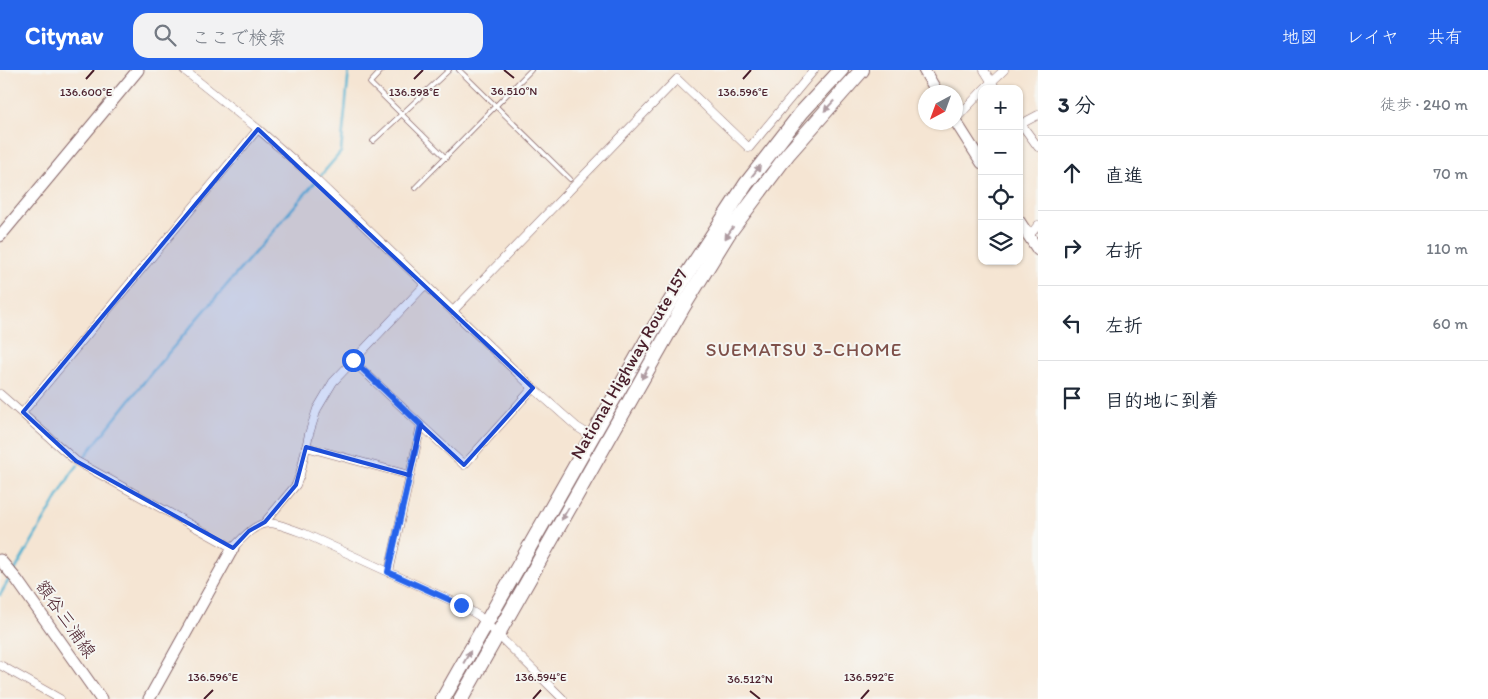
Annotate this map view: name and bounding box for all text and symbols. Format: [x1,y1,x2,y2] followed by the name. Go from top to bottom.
[133,13,483,58] search box
[25,21,103,50] text: Citynav
[151,21,179,49] icon: search
[191,26,286,49] text: ここで検索
[1282,26,1318,48] text: 地図
[1346,26,1399,48] text: レイヤ
[1427,26,1463,48] text: 共有
[491,84,537,98] text: 36.510°N
[60,85,113,99] text: 136.600°E
[389,85,440,99] text: 136.598°E
[718,85,769,99] text: 136.596°E
[918,85,963,130] north arrow
[978,85,1023,265] map controls
[978,85,1023,130] button: +
[1058,92,1095,117] text: 3 分
[1380,95,1468,114] text: 徒歩 · 240 m
[823,99,835,111] one-way arrow
[978,130,1023,175] button: −
[1058,159,1086,187] icon: ahead
[1105,164,1143,187] text: 直進
[1433,164,1468,183] text: 70 m
[750,165,761,178] one-way arrow
[978,175,1023,220] button: locate
[978,220,1023,265] button: layers
[724,227,734,240] one-way arrow
[1058,234,1086,262] icon: right
[1105,239,1143,262] text: 右折
[1426,239,1468,258] text: 110 m
[566,265,692,463] street label: National Highway Route 157
[1058,309,1086,337] icon: left
[1105,314,1143,337] text: 左折
[1433,314,1468,333] text: 60 m
[706,338,902,361] district label: SUEMATSU 3-CHOME
[342,349,365,372] route start
[641,366,650,380] one-way arrow
[1058,384,1086,412] icon: arrive
[1105,389,1219,412] text: 目的地に到着
[561,507,569,522] one-way arrow
[31,576,101,662] street label: 額谷三浦線
[450,594,473,617] route end
[463,649,471,664] one-way arrow
[188,670,239,684] text: 136.596°E
[515,670,567,684] text: 136.594°E
[844,670,895,684] text: 136.592°E
[727,672,773,686] text: 36.512°N

